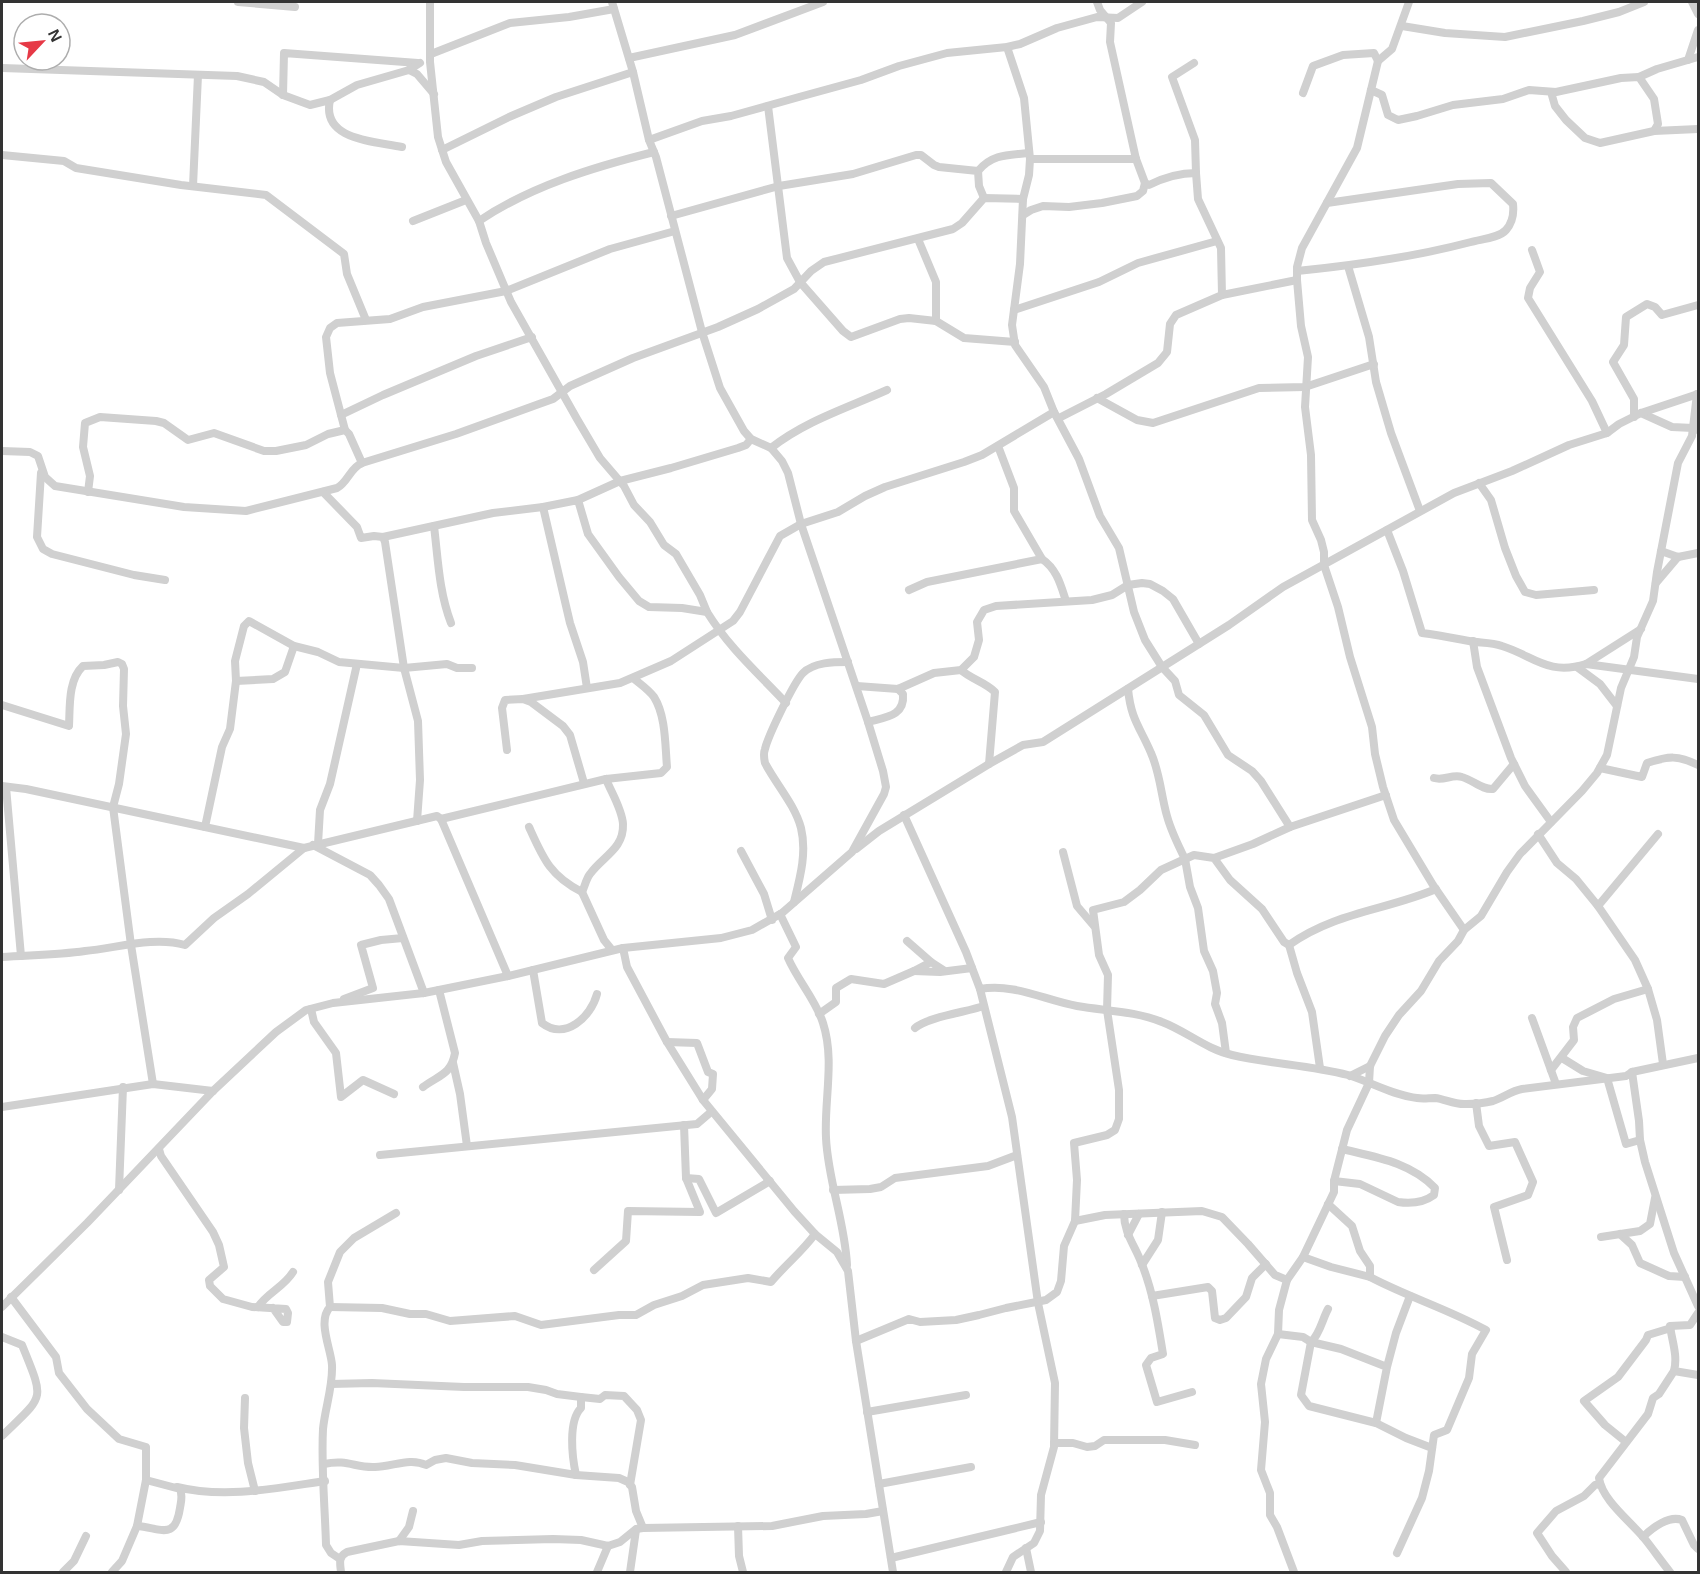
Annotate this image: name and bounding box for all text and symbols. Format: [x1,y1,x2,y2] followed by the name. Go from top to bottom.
[12,12,72,72] north arrow
[45,27,65,45] text: N

